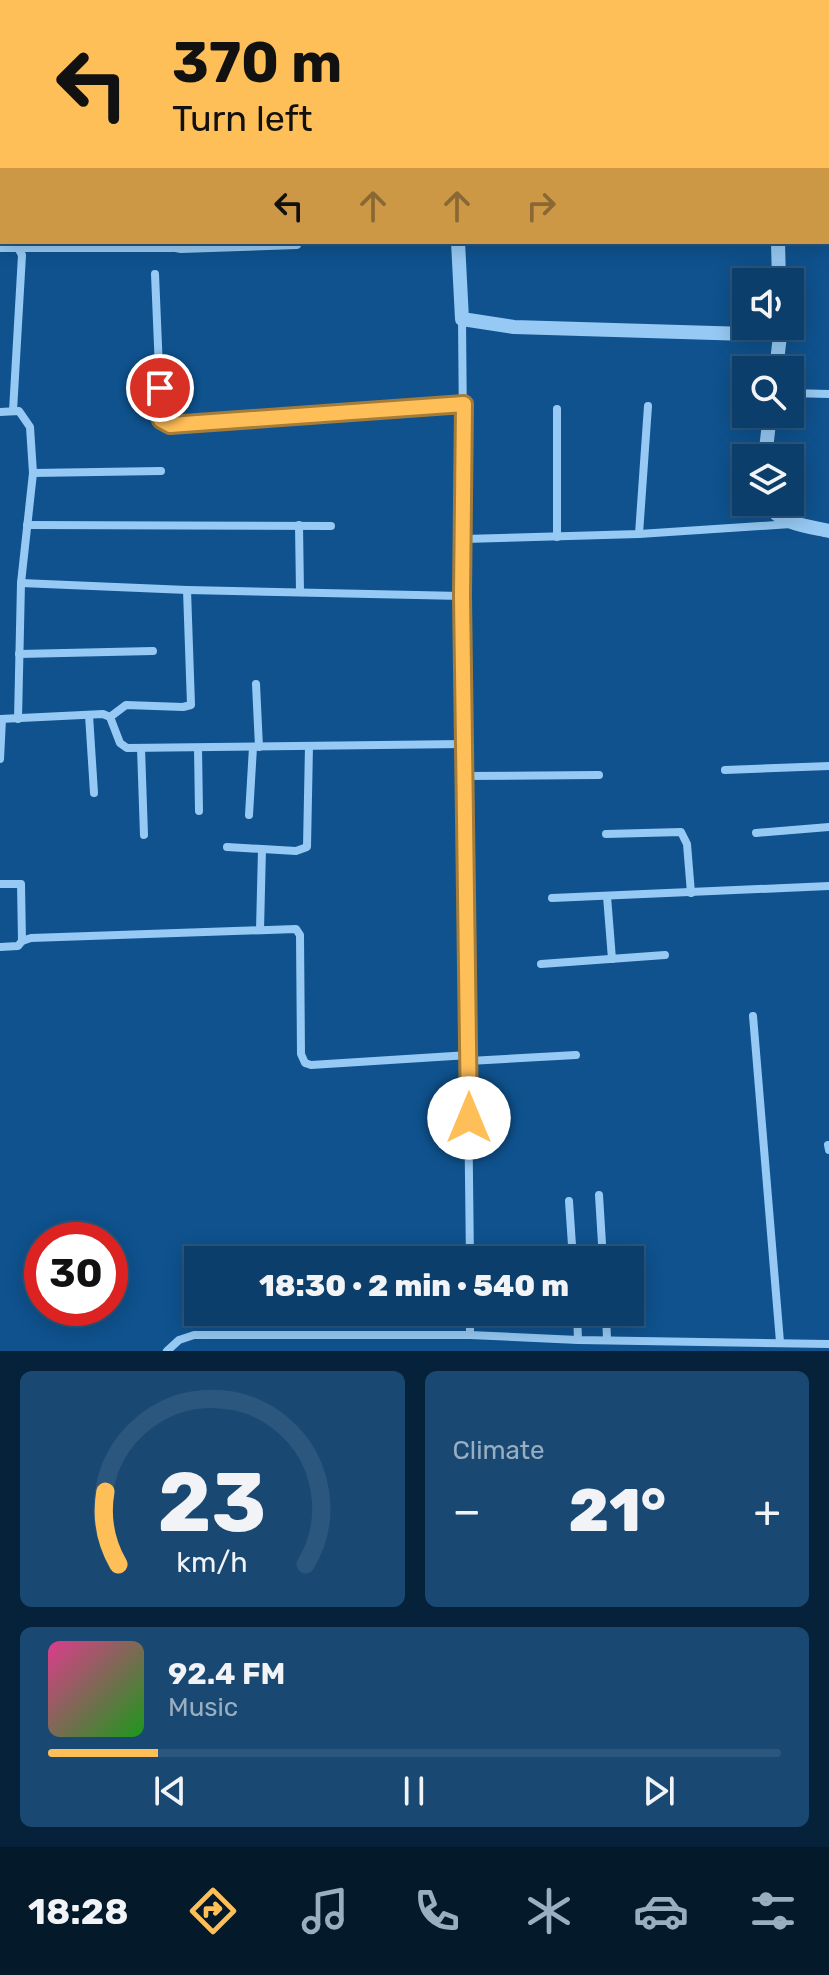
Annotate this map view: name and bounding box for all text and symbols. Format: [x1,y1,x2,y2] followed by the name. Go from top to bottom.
[172,30,342,96] text: 370 m
[40,32,144,136] icon: left
[172,97,313,140] text: Turn left
[267,184,311,228] icon: left
[351,184,395,228] icon: ahead
[435,184,479,228] icon: ahead
[519,184,563,228] icon: right
[732,268,804,516] map controls
[732,268,804,340] button: sound
[126,354,194,422] pin
[732,356,804,428] button: search
[138,366,182,410] icon: arrive
[732,444,804,516] button: layers
[427,1076,511,1160] position arrow
[24,1222,128,1326] speed limit sign: 30
[259,1268,569,1304] text: 18:30 · 2 min · 540 m
[453,1435,545,1466] text: Climate
[158,1453,267,1552] text: 23
[569,1475,666,1546] text: 21°
[453,1485,481,1537] text: −
[754,1485,781,1537] text: +
[177,1545,248,1579] text: km/h
[168,1656,285,1692] text: 92.4 FM
[168,1692,238,1723] text: Music
[148,1769,192,1813] icon: previous
[392,1769,436,1813] icon: pause
[637,1769,681,1813] icon: next
[185,1883,241,1939] icon: directions
[297,1883,353,1939] icon: music
[409,1883,465,1939] icon: phone
[521,1883,577,1939] icon: climate
[633,1883,689,1939] icon: car
[745,1883,801,1939] icon: filters
[28,1890,129,1933] text: 18:28

